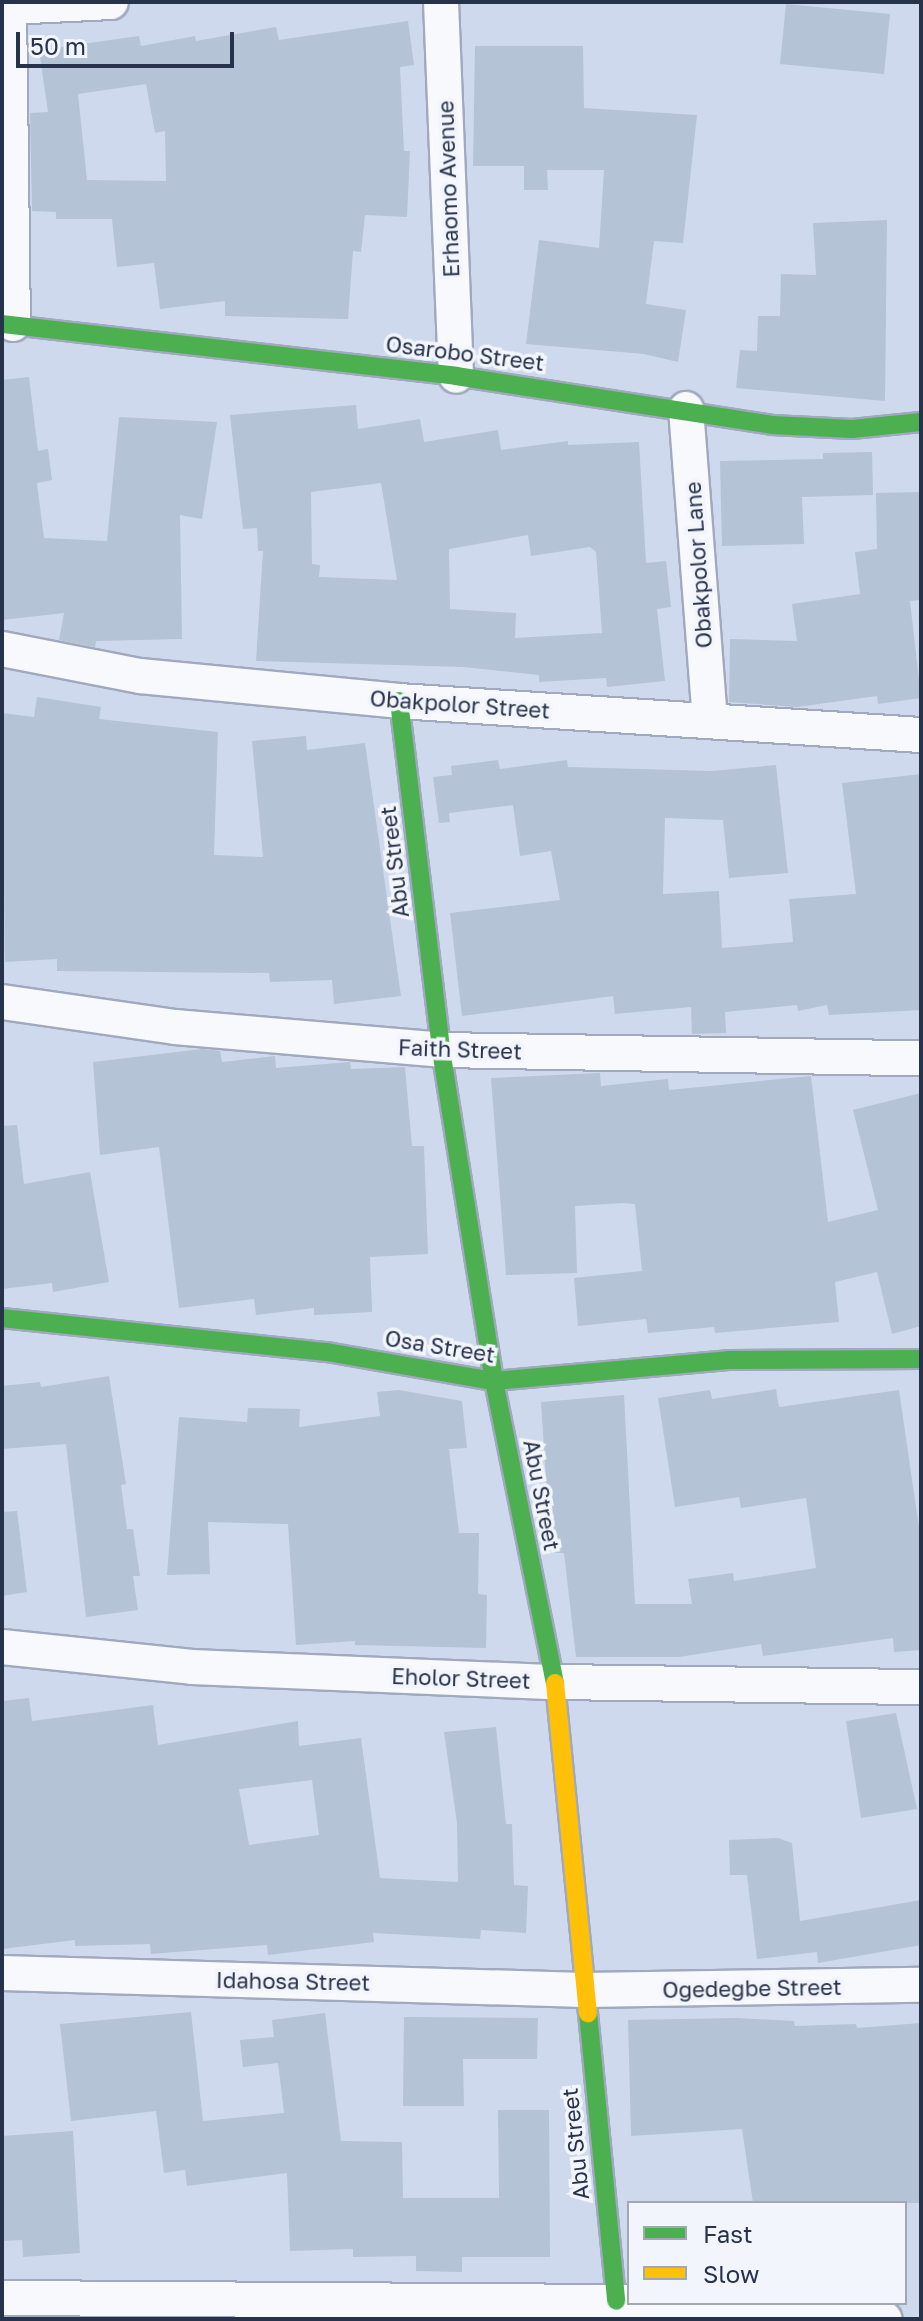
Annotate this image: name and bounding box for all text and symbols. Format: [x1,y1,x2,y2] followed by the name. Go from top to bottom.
[20,16,238,66] scale bar
[30,31,86,60] text: 50 m
[432,100,464,278] street label: Erhaomo Avenue
[384,330,546,376] street label: Osarobo Street
[679,481,717,649] street label: Obakpolor Lane
[369,685,551,723] street label: Obakpolor Street
[374,805,414,919] street label: Abu Street
[398,1034,522,1064] street label: Faith Street
[383,1324,497,1368] street label: Osa Street
[518,1437,566,1553] street label: Abu Street
[391,1662,531,1694] street label: Eholor Street
[216,1966,370,1996] street label: Idahosa Street
[662,1973,842,2003] street label: Ogedegbe Street
[556,2087,594,2201] street label: Abu Street
[627,2201,907,2305] legend
[703,2219,753,2248] text: Fast
[703,2259,759,2288] text: Slow

